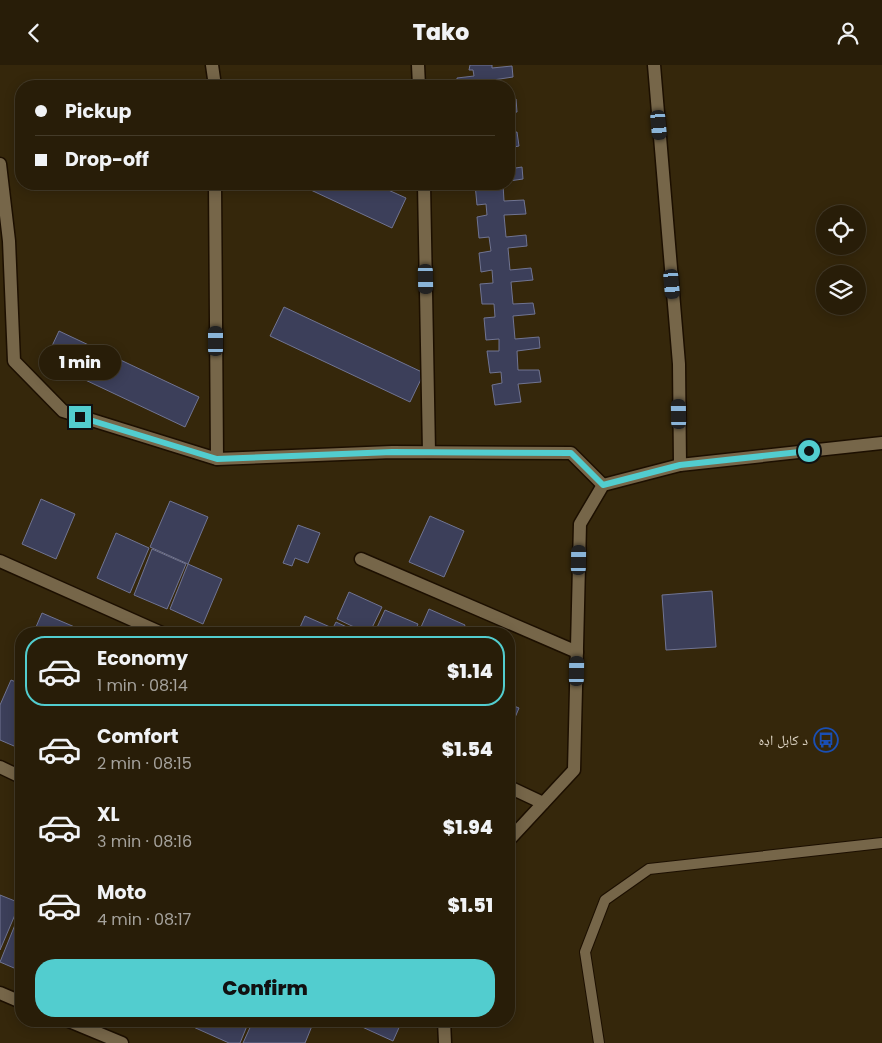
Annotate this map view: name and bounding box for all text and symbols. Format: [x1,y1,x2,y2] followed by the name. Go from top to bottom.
[413,17,469,48] text: Tako
[20,19,48,47] icon: back
[834,19,862,47] icon: person
[65,98,131,125] text: Pickup
[650,109,667,141] car
[65,146,149,173] text: Drop-off
[816,205,866,315] map controls
[816,205,866,255] button: locate
[418,264,433,294] car
[816,265,866,315] button: layers
[663,268,680,300] car
[208,326,223,356] car
[39,345,121,379] callout: 1 min
[59,351,101,374] text: 1 min
[671,399,686,429] car
[69,406,91,428] route end
[798,440,820,462] route start
[571,545,586,575] car
[97,645,188,672] text: Economy
[37,649,82,694] icon: car
[569,656,584,686] car
[447,658,493,685] text: $1.14
[97,674,188,697] text: 1 min · 08:14
[97,723,179,750] text: Comfort
[37,727,82,772] icon: car
[813,727,839,753] bus stop icon: د کابل اډه
[758,730,808,750] place label: د کابل اډه
[442,736,493,763] text: $1.54
[97,752,192,775] text: 2 min · 08:15
[97,801,120,828] text: XL
[37,805,82,850] icon: car
[443,814,493,841] text: $1.94
[97,830,192,853] text: 3 min · 08:16
[97,879,146,906] text: Moto
[37,883,82,928] icon: car
[448,892,493,919] text: $1.51
[97,908,191,931] text: 4 min · 08:17
[35,959,495,1017] button: Confirm

